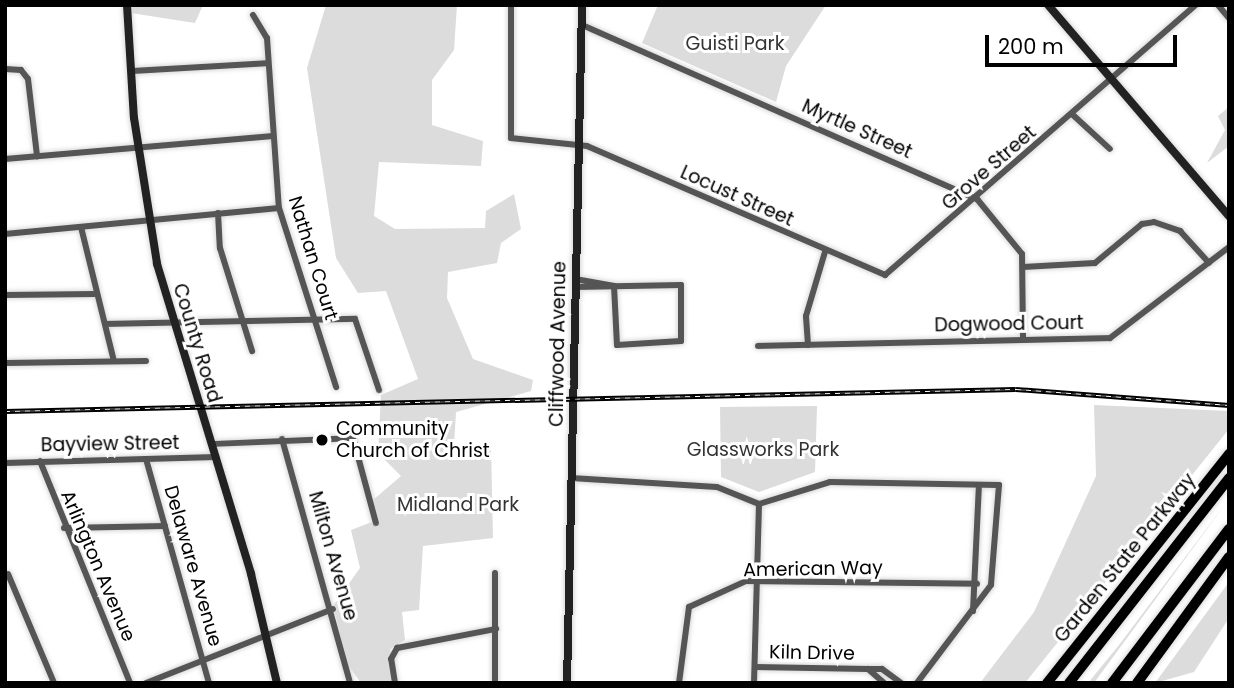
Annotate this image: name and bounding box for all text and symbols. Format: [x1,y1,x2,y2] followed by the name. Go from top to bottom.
[989,21,1182,65] scale bar
[998,32,1064,61] text: 200 m
[686,33,784,55] park label: Guisti Park
[798,95,916,163] street label: Myrtle Street
[937,121,1041,215] street label: Grove Street
[677,161,797,231] street label: Locust Street
[283,193,343,323] street label: Nathan Court
[545,261,571,427] street label: Cliffwood Avenue
[168,281,226,405] street label: County Road
[934,311,1084,337] street label: Dogwood Court
[336,418,490,462] place label: Community Church of Christ
[41,431,179,457] street label: Bayview Street
[314,432,330,448] marker: Community Church of Christ
[687,439,839,461] park label: Glassworks Park
[1050,469,1200,647] street label: Garden State Parkway
[159,483,227,649] street label: Delaware Avenue
[56,487,140,645] street label: Arlington Avenue
[304,489,362,623] street label: Milton Avenue
[397,494,519,516] park label: Midland Park
[743,556,883,582] street label: American Way
[769,641,855,665] street label: Kiln Drive

